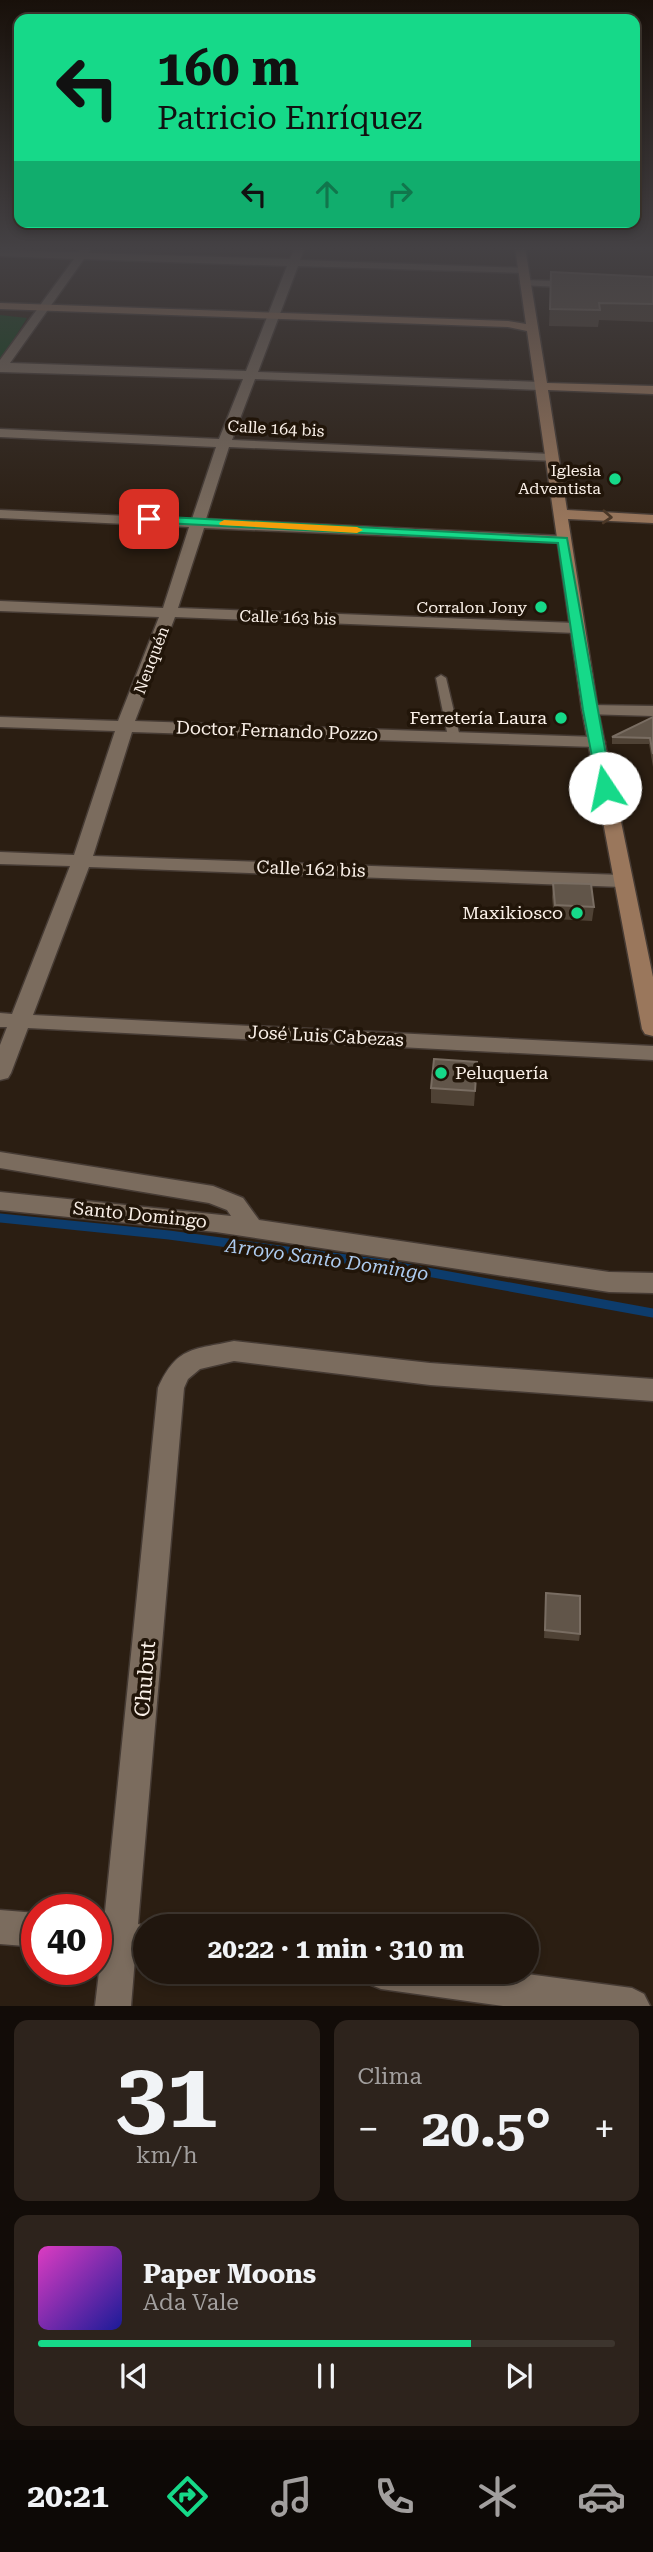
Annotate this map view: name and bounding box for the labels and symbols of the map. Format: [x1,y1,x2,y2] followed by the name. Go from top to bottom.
[227,416,325,441] street label: Calle 164 bis
[518,461,601,498] place label: Iglesia Adventista
[607,471,623,487] marker: Iglesia Adventista
[119,489,179,549] pin
[601,509,612,524] one-way arrow
[417,598,528,617] place label: Corralon Jony
[533,599,549,615] marker: Corralon Jony
[239,606,337,629] street label: Calle 163 bis
[130,624,173,697] street label: Neuquén
[410,707,547,728] place label: Ferretería Laura
[553,710,569,726] marker: Ferretería Laura
[176,716,378,745] street label: Doctor Fernando Pozzo
[568,751,642,825] position arrow
[256,856,366,881] street label: Calle 162 bis
[462,902,563,923] place label: Maxikiosco
[569,905,585,921] marker: Maxikiosco
[248,1021,404,1050] street label: José Luis Cabezas
[455,1062,548,1083] place label: Peluquería
[433,1065,449,1081] marker: Peluquería
[72,1197,208,1232] street label: Santo Domingo
[223,1234,430,1285] water label: Arroyo Santo Domingo
[130,1640,160,1718] street label: Chubut
[21,1894,112,1985] speed limit sign: 40

